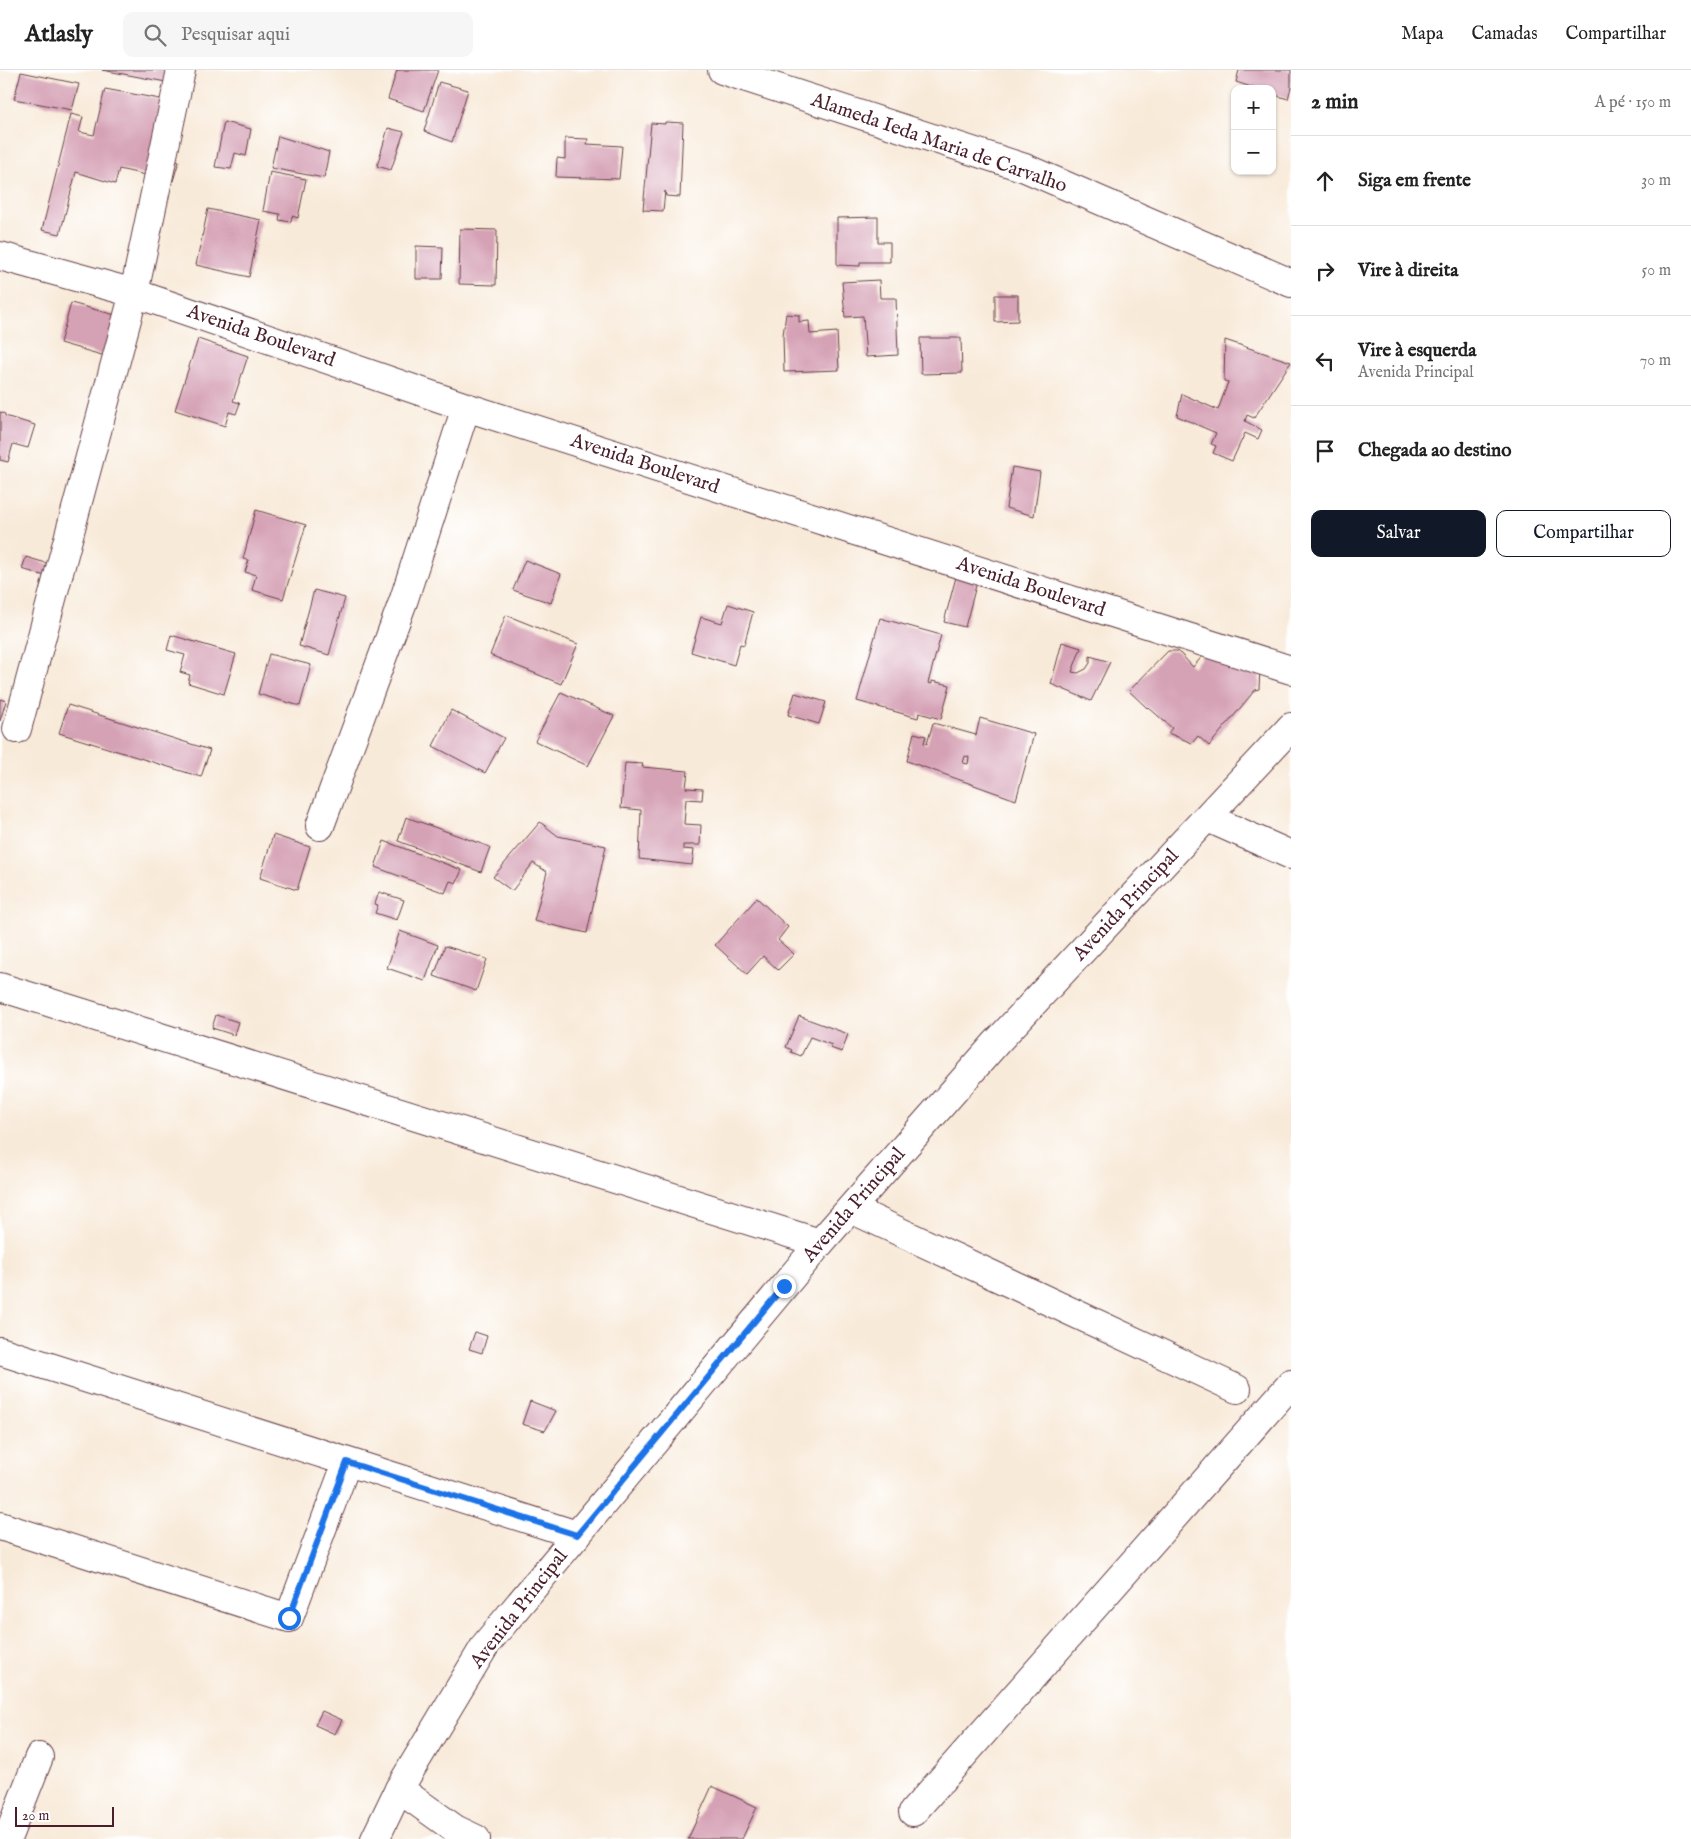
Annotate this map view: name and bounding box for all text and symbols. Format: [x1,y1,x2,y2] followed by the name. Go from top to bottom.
[123,12,473,57] search box
[25,19,93,50] text: Atlasly
[141,21,169,49] icon: search
[181,23,290,47] text: Pesquisar aqui
[1401,23,1443,46] text: Mapa
[1471,23,1537,46] text: Camadas
[1565,23,1666,46] text: Compartilhar
[1231,85,1276,175] map controls
[1231,85,1276,130] button: +
[807,87,1070,199] street label: Alameda Ieda Maria de Carvalho
[1311,89,1358,116] text: 2 min
[1595,93,1671,113] text: A pé · 150 m
[1231,130,1276,175] button: −
[1311,167,1339,195] icon: ahead
[1358,169,1471,193] text: Siga em frente
[1641,171,1671,191] text: 30 m
[1311,257,1339,285] icon: right
[1358,259,1458,283] text: Vire à direita
[1642,261,1671,281] text: 50 m
[183,299,339,373] street label: Avenida Boulevard
[1358,339,1476,363] text: Vire à esquerda
[1311,347,1339,375] icon: left
[1640,351,1671,371] text: 70 m
[1358,363,1474,383] text: Avenida Principal
[566,428,723,500] street label: Avenida Boulevard
[1311,437,1339,465] icon: arrive
[1358,439,1511,463] text: Chegada ao destino
[1311,510,1486,557] button: Salvar
[1496,510,1671,557] button: Compartilhar
[952,551,1109,623] street label: Avenida Boulevard
[1067,843,1185,967] street label: Avenida Principal
[797,1142,911,1268] street label: Avenida Principal
[773,1275,796,1298] route end
[464,1544,574,1674] street label: Avenida Principal
[278,1607,301,1630] route start
[15,1804,114,1827] scale bar
[22,1807,49,1825] text: 20 m

